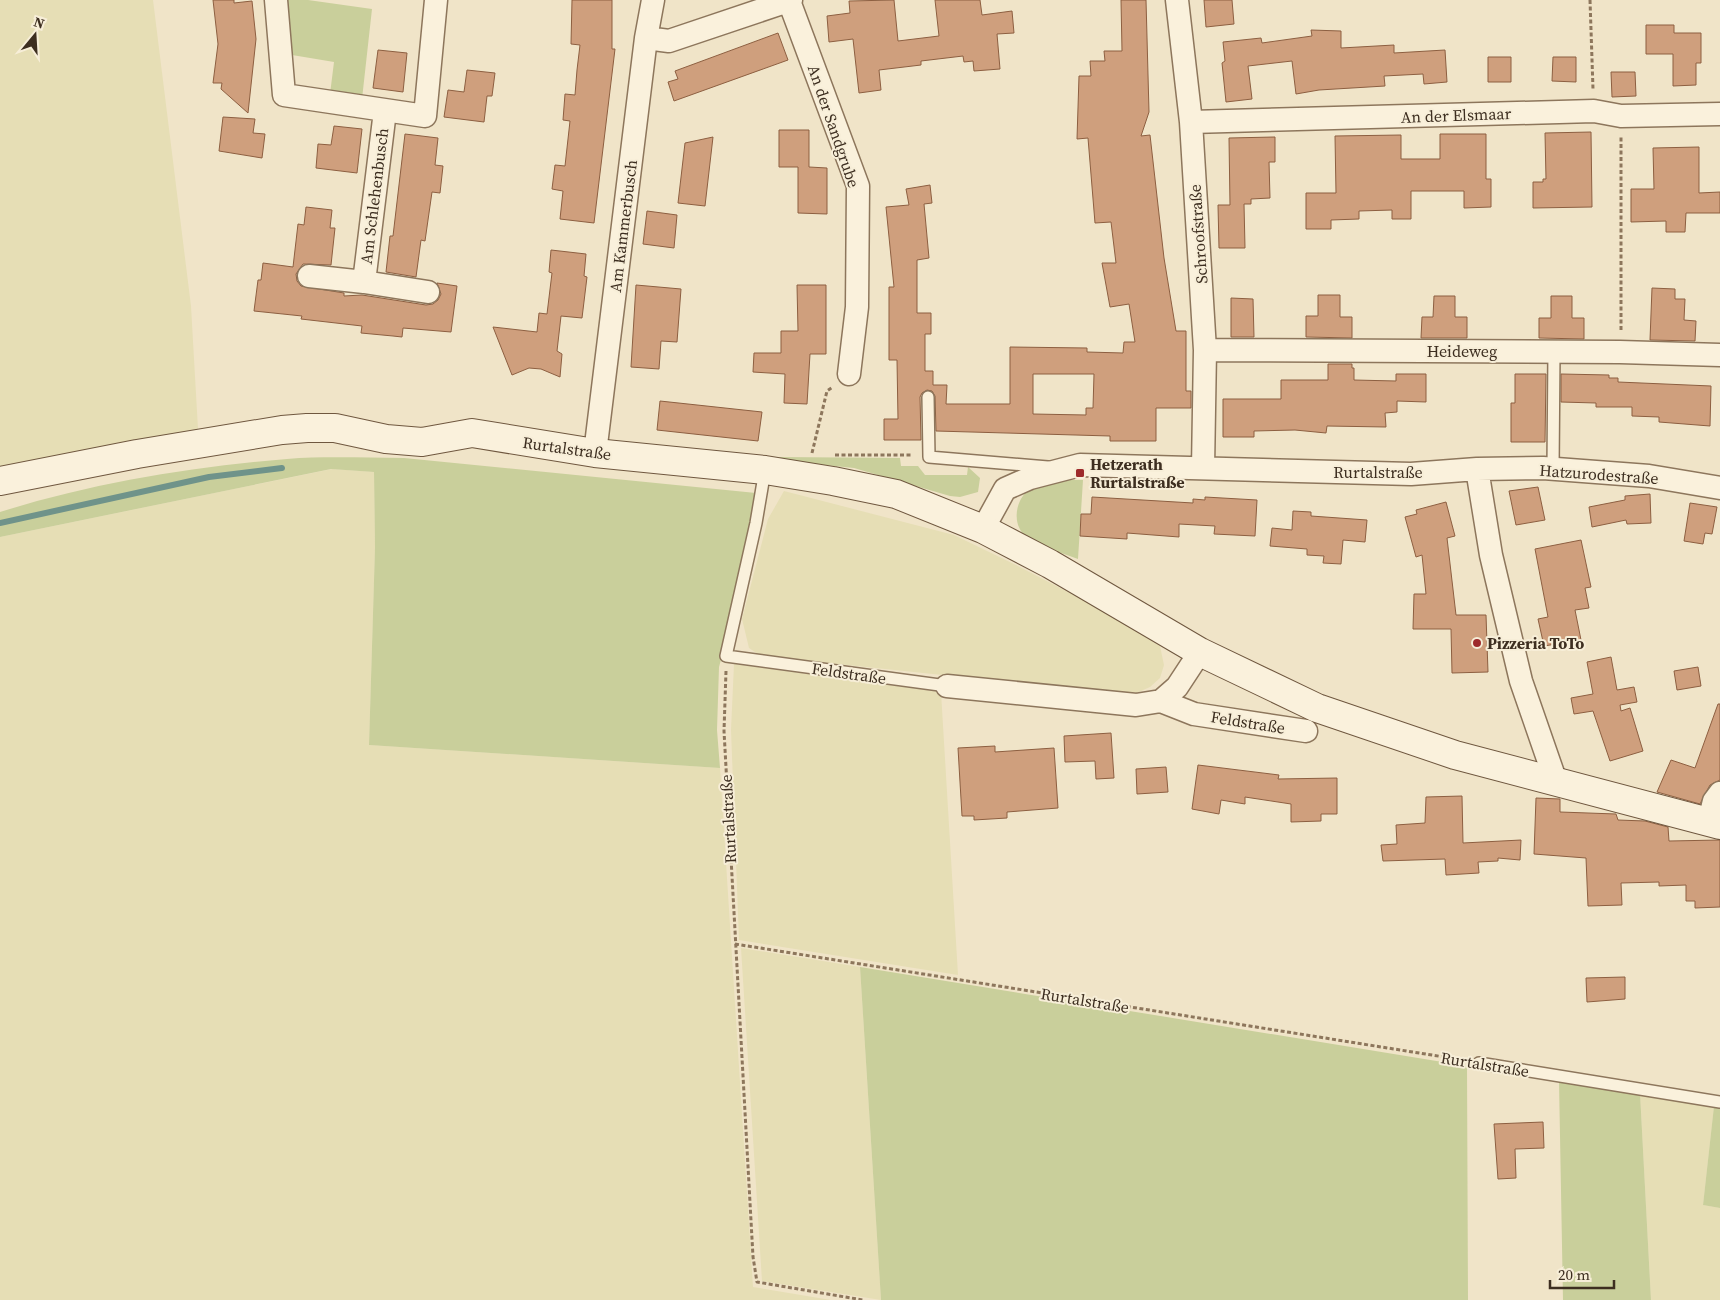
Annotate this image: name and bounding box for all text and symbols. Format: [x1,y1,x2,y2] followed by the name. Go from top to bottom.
[10,10,60,60] north arrow
[31,12,47,34] text: N
[803,62,865,190] street label: An der Sandgrube
[1400,102,1512,128] street label: An der Elsmaar
[355,126,393,265] street label: Am Schlehenbusch
[604,158,642,294] street label: Am Kammerbusch
[1184,183,1212,285] street label: Schroofstraße
[1427,340,1497,362] street label: Heideweg
[521,431,613,465] street label: Rurtalstraße
[1090,453,1185,493] place label: Hetzerath Rurtalstraße
[1539,459,1659,489] street label: Hatzurodestraße
[1333,461,1423,483] street label: Rurtalstraße
[1074,467,1086,479] marker: Hetzerath Rurtalstraße
[1487,632,1584,654] place label: Pizzeria ToTo
[1471,637,1483,649] marker: Pizzeria ToTo
[810,657,888,689] street label: Feldstraße
[1209,705,1287,739] street label: Feldstraße
[715,774,741,864] street label: Rurtalstraße
[1039,982,1131,1018] street label: Rurtalstraße
[1439,1046,1531,1082] street label: Rurtalstraße
[1550,1258,1614,1290] scale bar
[1558,1264,1590,1285] text: 20 m

